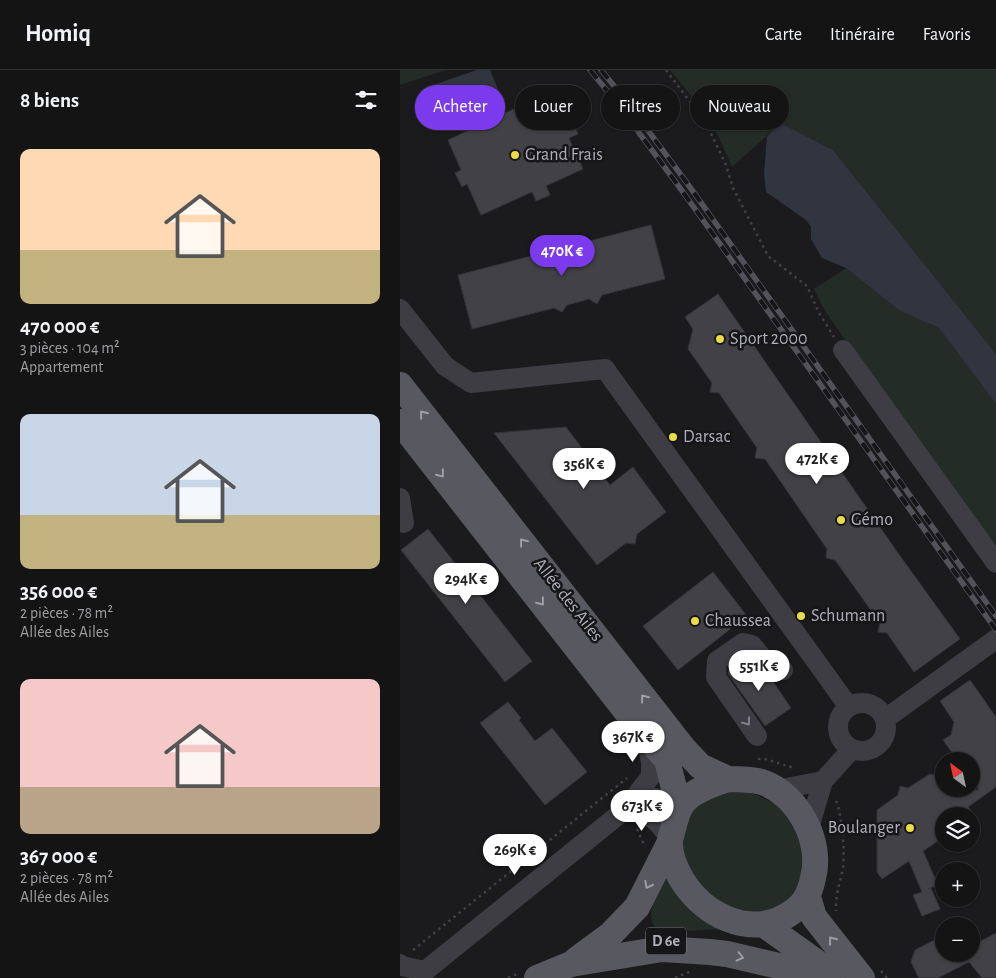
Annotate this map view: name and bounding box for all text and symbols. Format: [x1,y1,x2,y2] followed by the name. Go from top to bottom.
[25,22,91,46] text: Homiq
[765,26,802,44] text: Carte
[830,26,895,44] text: Itinéraire
[923,26,971,44] text: Favoris
[415,85,505,130] chip: Acheter
[515,85,591,130] chip: Louer
[601,85,680,130] chip: Filtres
[690,85,789,130] chip: Nouveau
[352,86,380,114] icon: filters
[20,90,79,111] text: 8 biens
[525,146,603,164] place label: Grand Frais
[509,149,521,161] marker: Grand Frais
[155,181,245,271] icon: home
[521,234,603,277] pin: 470K €
[541,243,583,259] text: 470K €
[20,316,100,337] text: 470 000 €
[730,330,808,348] place label: Sport 2000
[714,333,726,345] marker: Sport 2000
[20,340,120,356] text: 3 pièces · 104 m²
[20,359,103,375] text: Appartement
[420,411,428,420] one-way arrow
[683,428,731,446] place label: Darsac
[667,431,679,443] marker: Darsac
[776,442,858,485] pin: 472K €
[155,446,245,536] icon: home
[543,448,625,490] pin: 356K €
[796,451,838,467] text: 472K €
[564,456,604,472] text: 356K €
[435,468,444,478] one-way arrow
[851,511,893,529] place label: Gémo
[835,514,847,526] marker: Gémo
[520,539,528,548] one-way arrow
[530,555,606,645] street label: Allée des Ailes
[425,562,507,605] pin: 294K €
[445,571,487,587] text: 294K €
[20,581,97,602] text: 356 000 €
[536,596,544,605] one-way arrow
[20,605,113,621] text: 2 pièces · 78 m²
[811,607,885,625] place label: Schumann
[795,610,807,622] marker: Schumann
[705,612,771,630] place label: Chaussea
[689,615,701,627] marker: Chaussea
[20,624,109,640] text: Allée des Ailes
[718,650,800,692] pin: 551K €
[740,658,778,674] text: 551K €
[641,694,650,704] one-way arrow
[155,711,245,801] icon: home
[741,716,750,726] one-way arrow
[592,720,674,763] pin: 367K €
[613,729,653,745] text: 367K €
[935,752,980,798] north arrow
[935,752,980,962] map controls
[601,790,683,832] pin: 673K €
[622,798,662,814] text: 673K €
[935,807,980,852] button: layers
[828,819,900,837] place label: Boulanger
[904,822,916,834] marker: Boulanger
[474,834,556,876] pin: 269K €
[494,842,536,858] text: 269K €
[20,846,97,867] text: 367 000 €
[935,862,980,907] button: +
[20,870,113,886] text: 2 pièces · 78 m²
[644,880,654,889] one-way arrow
[20,889,109,905] text: Allée des Ailes
[935,917,980,962] button: −
[646,928,686,954] road number: D 6e
[829,937,837,946] one-way arrow
[736,951,745,962] one-way arrow

